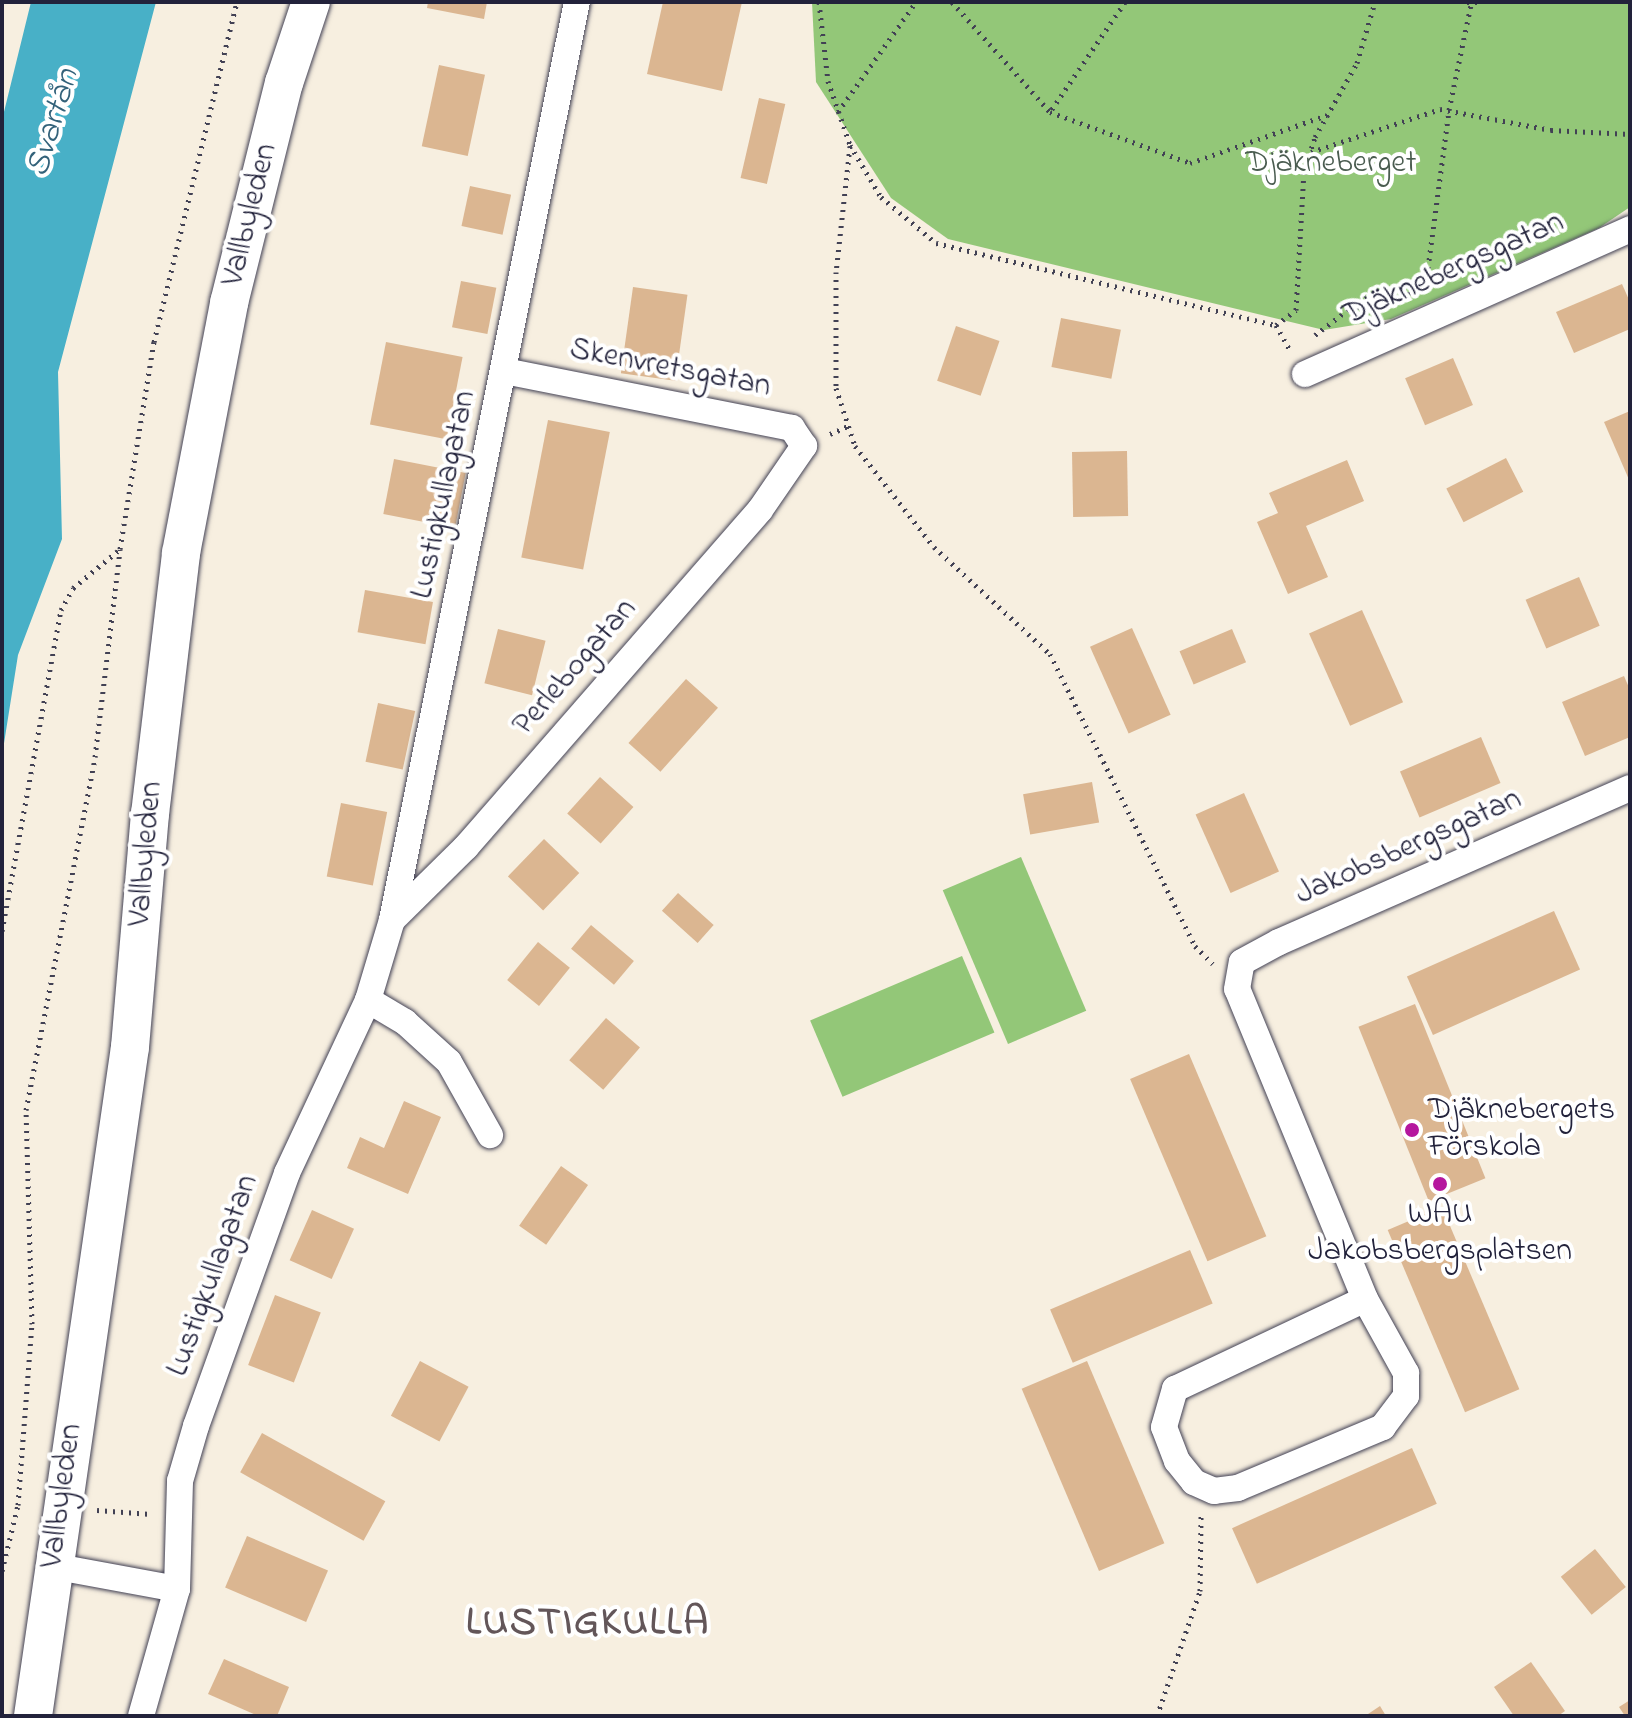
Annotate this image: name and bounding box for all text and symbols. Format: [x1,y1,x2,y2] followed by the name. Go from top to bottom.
[18,64,90,182] water label: Svartån
[215,140,287,290] street label: Vallbyleden
[1246,145,1416,183] park label: Djäkneberget
[1338,204,1570,336] street label: Djäknebergsgatan
[566,331,774,407] street label: Skenvretsgatan
[404,387,486,603] street label: Lustigkullagatan
[506,591,646,745] street label: Perlebogatan
[122,780,172,928] street label: Vallbyleden
[1290,781,1528,915] street label: Jakobsbergsgatan
[1428,1093,1615,1168] place label: Djäknebergets Förskola
[1403,1121,1421,1139] marker: Djäknebergets Förskola
[160,1170,268,1382] street label: Lustigkullagatan
[1431,1175,1449,1193] marker: WAU Jakobsbergsplatsen
[1308,1197,1572,1272] place label: WAU Jakobsbergsplatsen
[34,1421,92,1571] street label: Vallbyleden
[466,1600,710,1648] district label: LUSTIGKULLA

